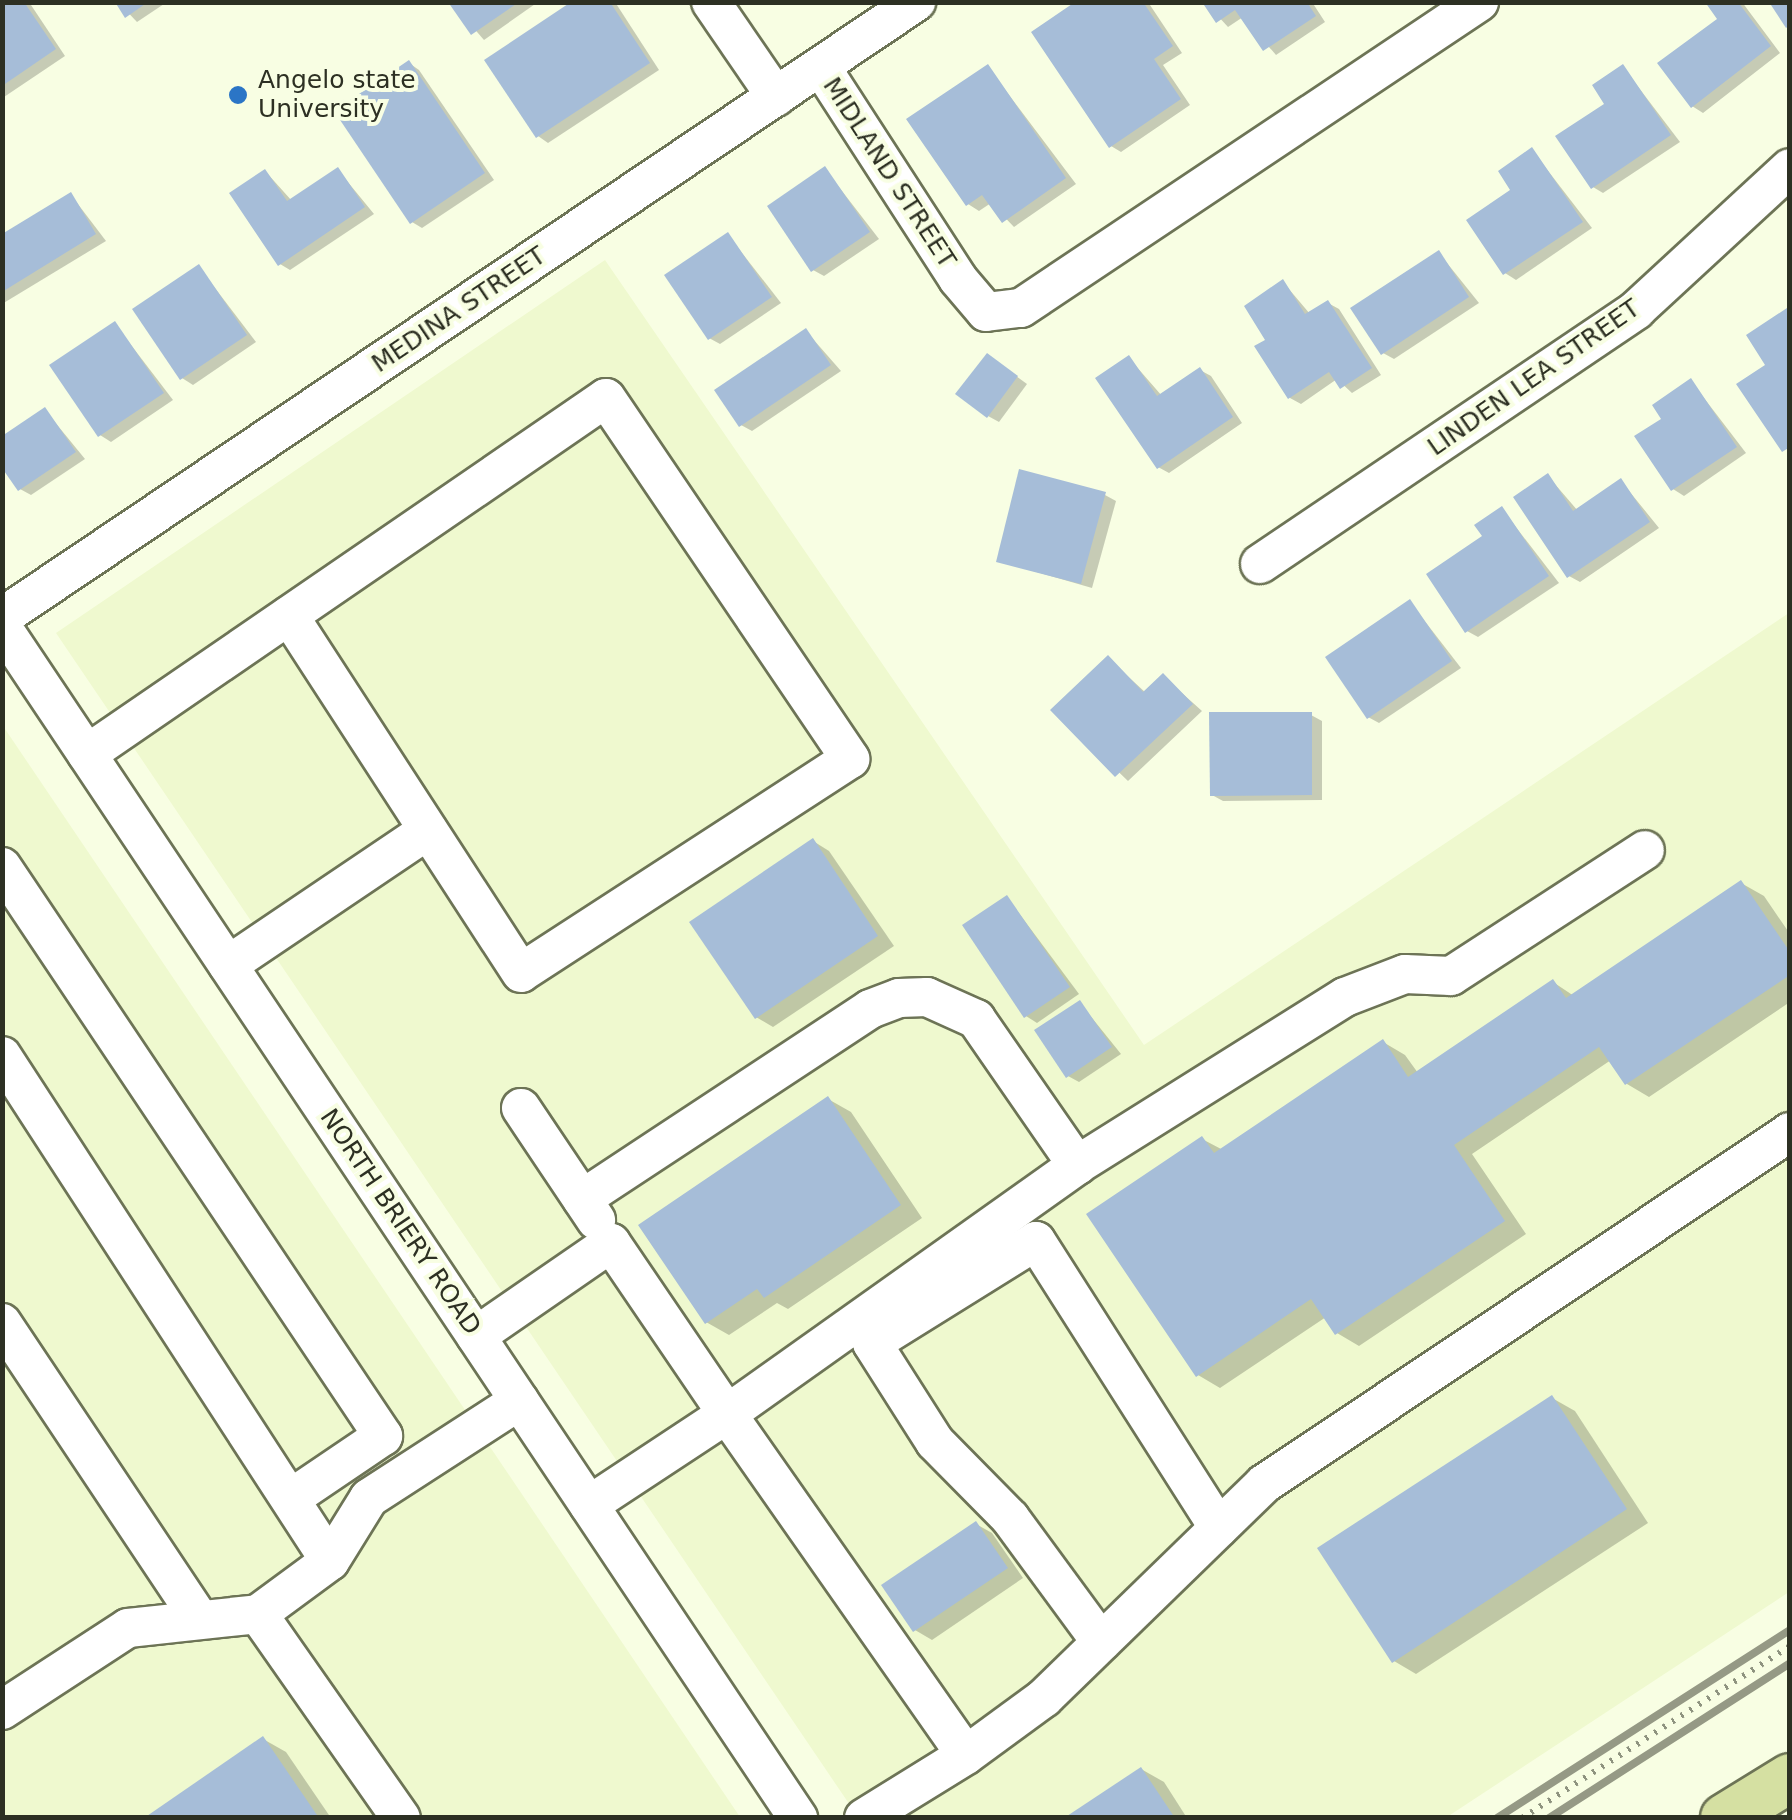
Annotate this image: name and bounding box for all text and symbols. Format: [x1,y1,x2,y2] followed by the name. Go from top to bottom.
[258,66,416,125] place label: Angelo state University
[816,72,962,274] street label: MIDLAND STREET
[227,84,249,106] marker: Angelo state University
[366,241,552,379] street label: MEDINA STREET
[1422,293,1646,463] street label: LINDEN LEA STREET
[313,1104,487,1340] street label: NORTH BRIERY ROAD

